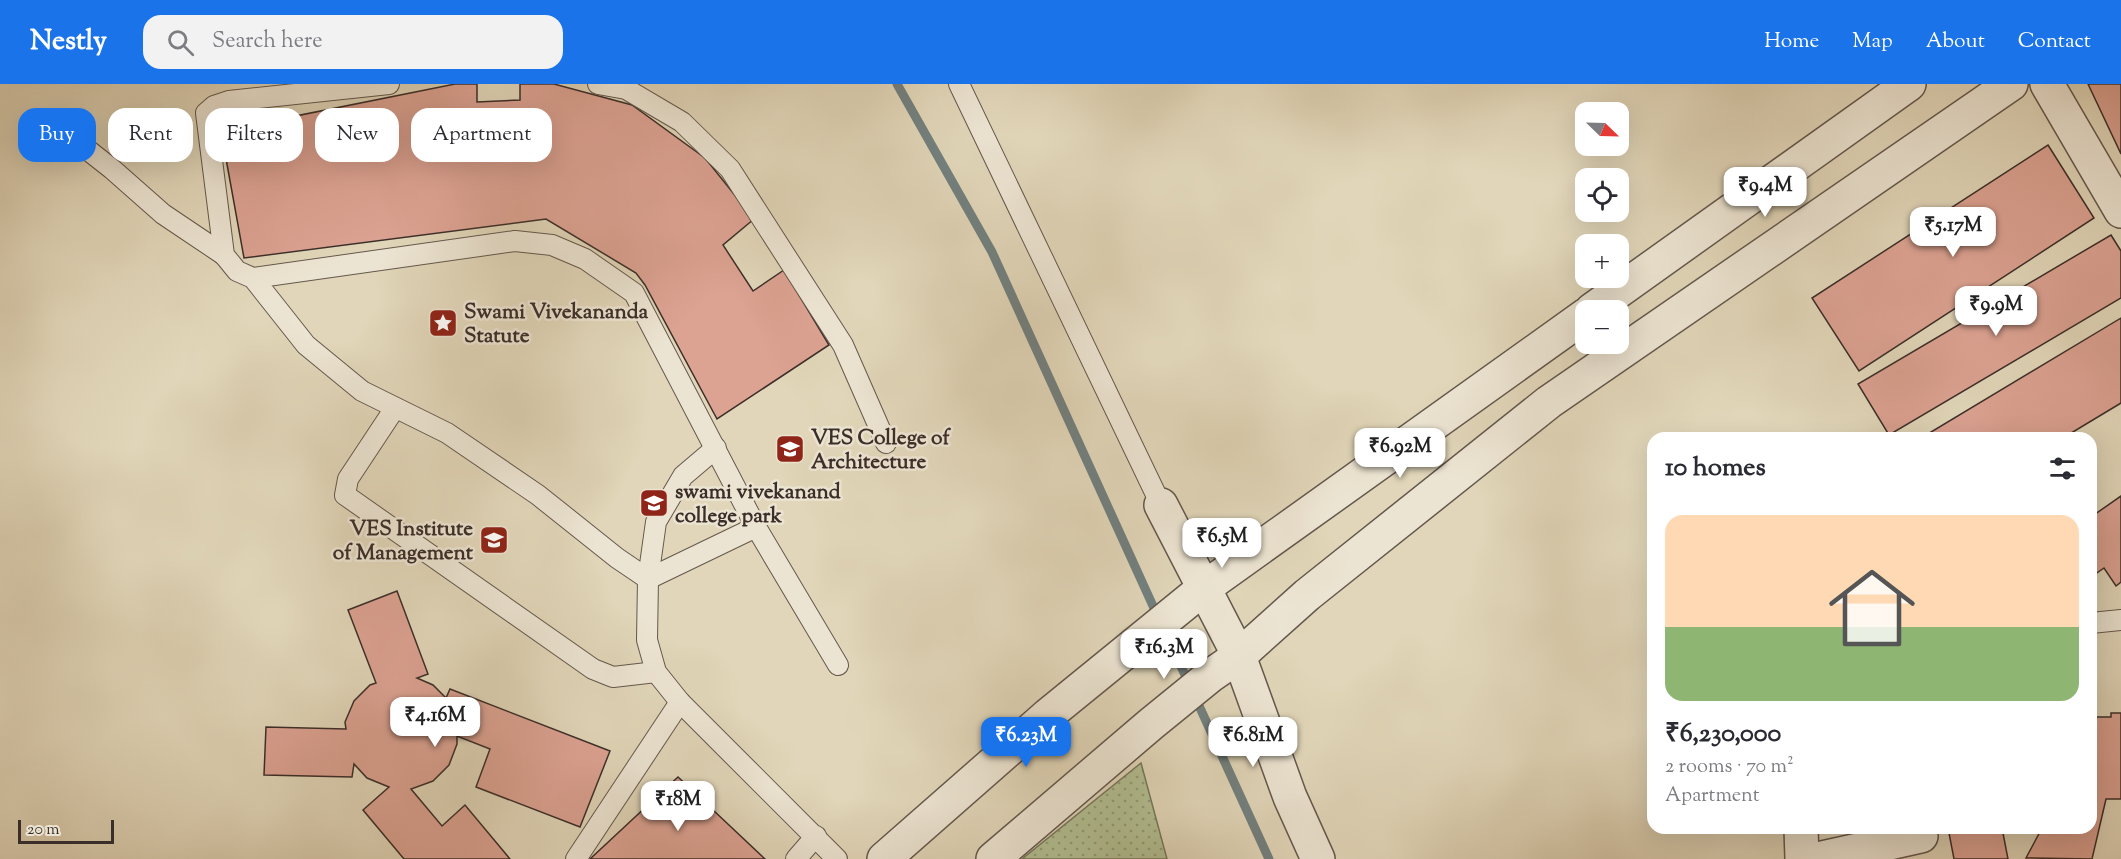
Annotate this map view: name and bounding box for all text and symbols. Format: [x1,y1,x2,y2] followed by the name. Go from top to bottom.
[143,15,563,69] search box
[30,22,107,62] text: Nestly
[164,26,197,59] icon: search
[212,26,322,58] text: Search here
[1764,27,1819,57] text: Home
[1852,27,1893,57] text: Map
[1926,27,1985,57] text: About
[2018,27,2091,57] text: Contact
[1575,102,1629,156] north arrow
[1575,102,1629,354] map controls
[18,108,96,162] chip: Buy
[108,108,193,162] chip: Rent
[205,108,303,162] chip: Filters
[315,108,399,162] chip: New
[411,108,552,162] chip: Apartment
[1723,167,1807,218] pin: ₹9.4M
[1575,168,1629,222] button: locate
[1738,172,1792,201] text: ₹9.4M
[1904,207,2002,258] pin: ₹5.17M
[1924,212,1982,241] text: ₹5.17M
[1575,234,1629,288] button: +
[1954,286,2038,337] pin: ₹9.9M
[1969,291,2023,320] text: ₹9.9M
[464,298,649,352] place label: Swami Vivekananda Statute
[1575,300,1629,354] button: −
[427,307,459,339] place icon: Swami Vivekananda Statute
[811,424,952,478] place label: VES College of Architecture
[1351,428,1449,479] pin: ₹6.92M
[774,433,806,465] school or university icon: VES College of Architecture
[1368,433,1432,462] text: ₹6.92M
[1665,450,1766,487] text: 10 homes
[2046,452,2079,485] icon: filters
[675,478,841,532] place label: swami vivekanand college park
[638,487,670,519] school or university icon: swami vivekanand college park
[333,515,474,569] place label: VES Institute of Management
[1180,518,1264,569] pin: ₹6.5M
[1196,523,1248,552] text: ₹6.5M
[478,524,510,556] school or university icon: VES Institute of Management
[1818,554,1926,662] icon: home
[1115,629,1213,680] pin: ₹16.3M
[1134,634,1194,663] text: ₹16.3M
[386,697,484,748] pin: ₹4.16M
[404,702,466,731] text: ₹4.16M
[1665,716,1781,753] text: ₹6,230,000
[977,717,1075,768] pin: ₹6.23M
[1204,717,1302,768] pin: ₹6.81M
[995,722,1057,751] text: ₹6.23M
[1222,722,1284,751] text: ₹6.81M
[1665,753,1794,782] text: 2 rooms · 70 m²
[642,781,714,832] pin: ₹18M
[1665,782,1760,811] text: Apartment
[655,786,701,815] text: ₹18M
[18,817,114,844] scale bar
[27,819,60,842] text: 20 m

